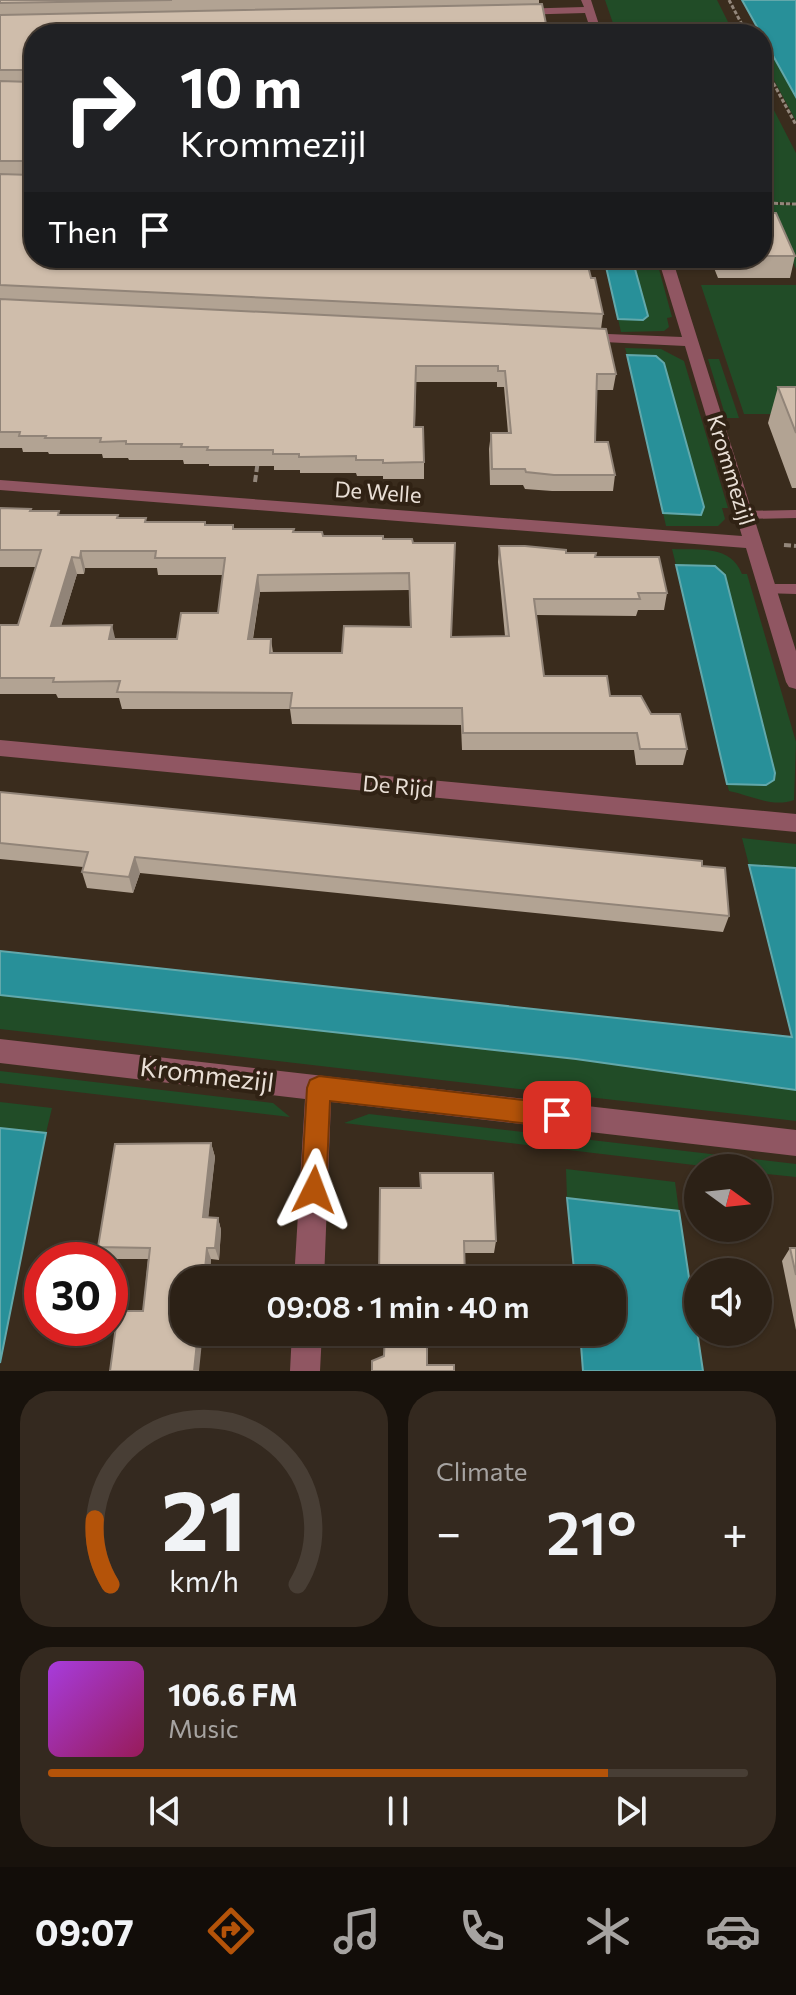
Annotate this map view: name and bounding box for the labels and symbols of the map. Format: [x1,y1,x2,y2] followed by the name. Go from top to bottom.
[702,411,761,528] street label: Krommezijl
[334,475,423,508] street label: De Welle
[362,769,434,802] street label: De Rijd
[138,1050,276,1097] street label: Krommezijl
[523,1081,591,1149] pin
[272,1148,356,1232] position arrow
[684,1154,772,1242] north arrow
[24,1242,128,1346] speed limit sign: 30

